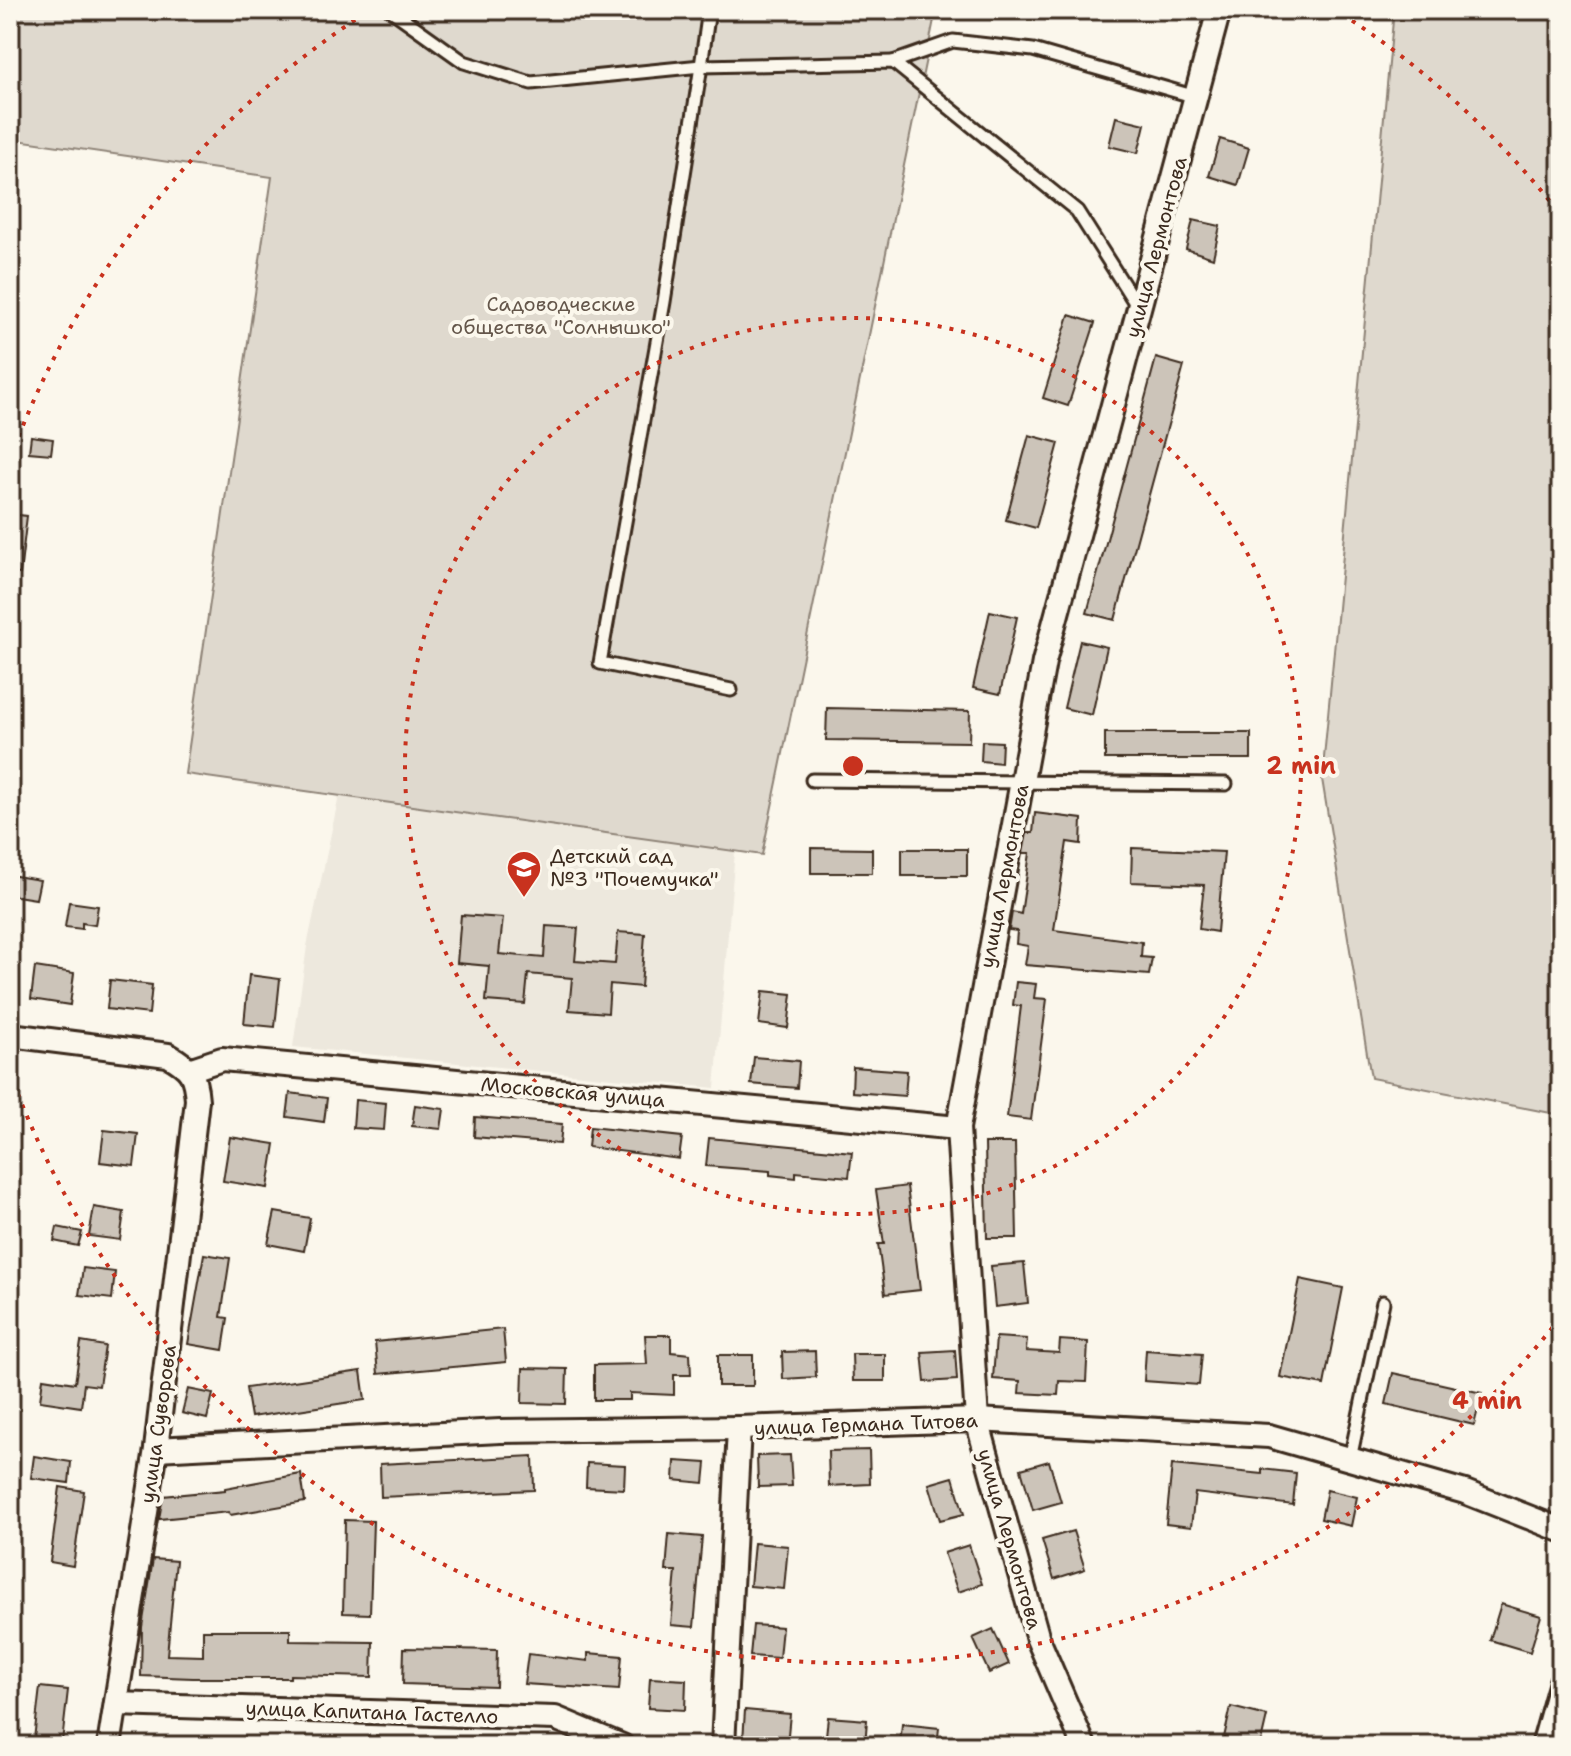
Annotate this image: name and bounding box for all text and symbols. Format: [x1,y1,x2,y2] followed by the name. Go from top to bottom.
[1119,153,1193,341] street label: улица Лермонтова
[451,291,671,340] park label: Садоводческие общества "Солнышко"
[1266,750,1336,782] text: 2 min
[839,752,867,780] centre of rings
[973,781,1035,970] street label: улица Лермонтова
[550,843,719,892] place label: Детский сад №3 "Почемучка"
[505,849,543,899] school or university icon: Детский сад №3 "Почемучка"
[480,1071,667,1113] street label: Московская улица
[134,1343,182,1505] street label: улица Суворова
[1452,1385,1522,1417] text: 4 min
[754,1407,979,1441] street label: улица Германа Титова
[972,1446,1048,1633] street label: улица Лермонтова
[245,1695,499,1729] street label: улица Капитана Гастелло

